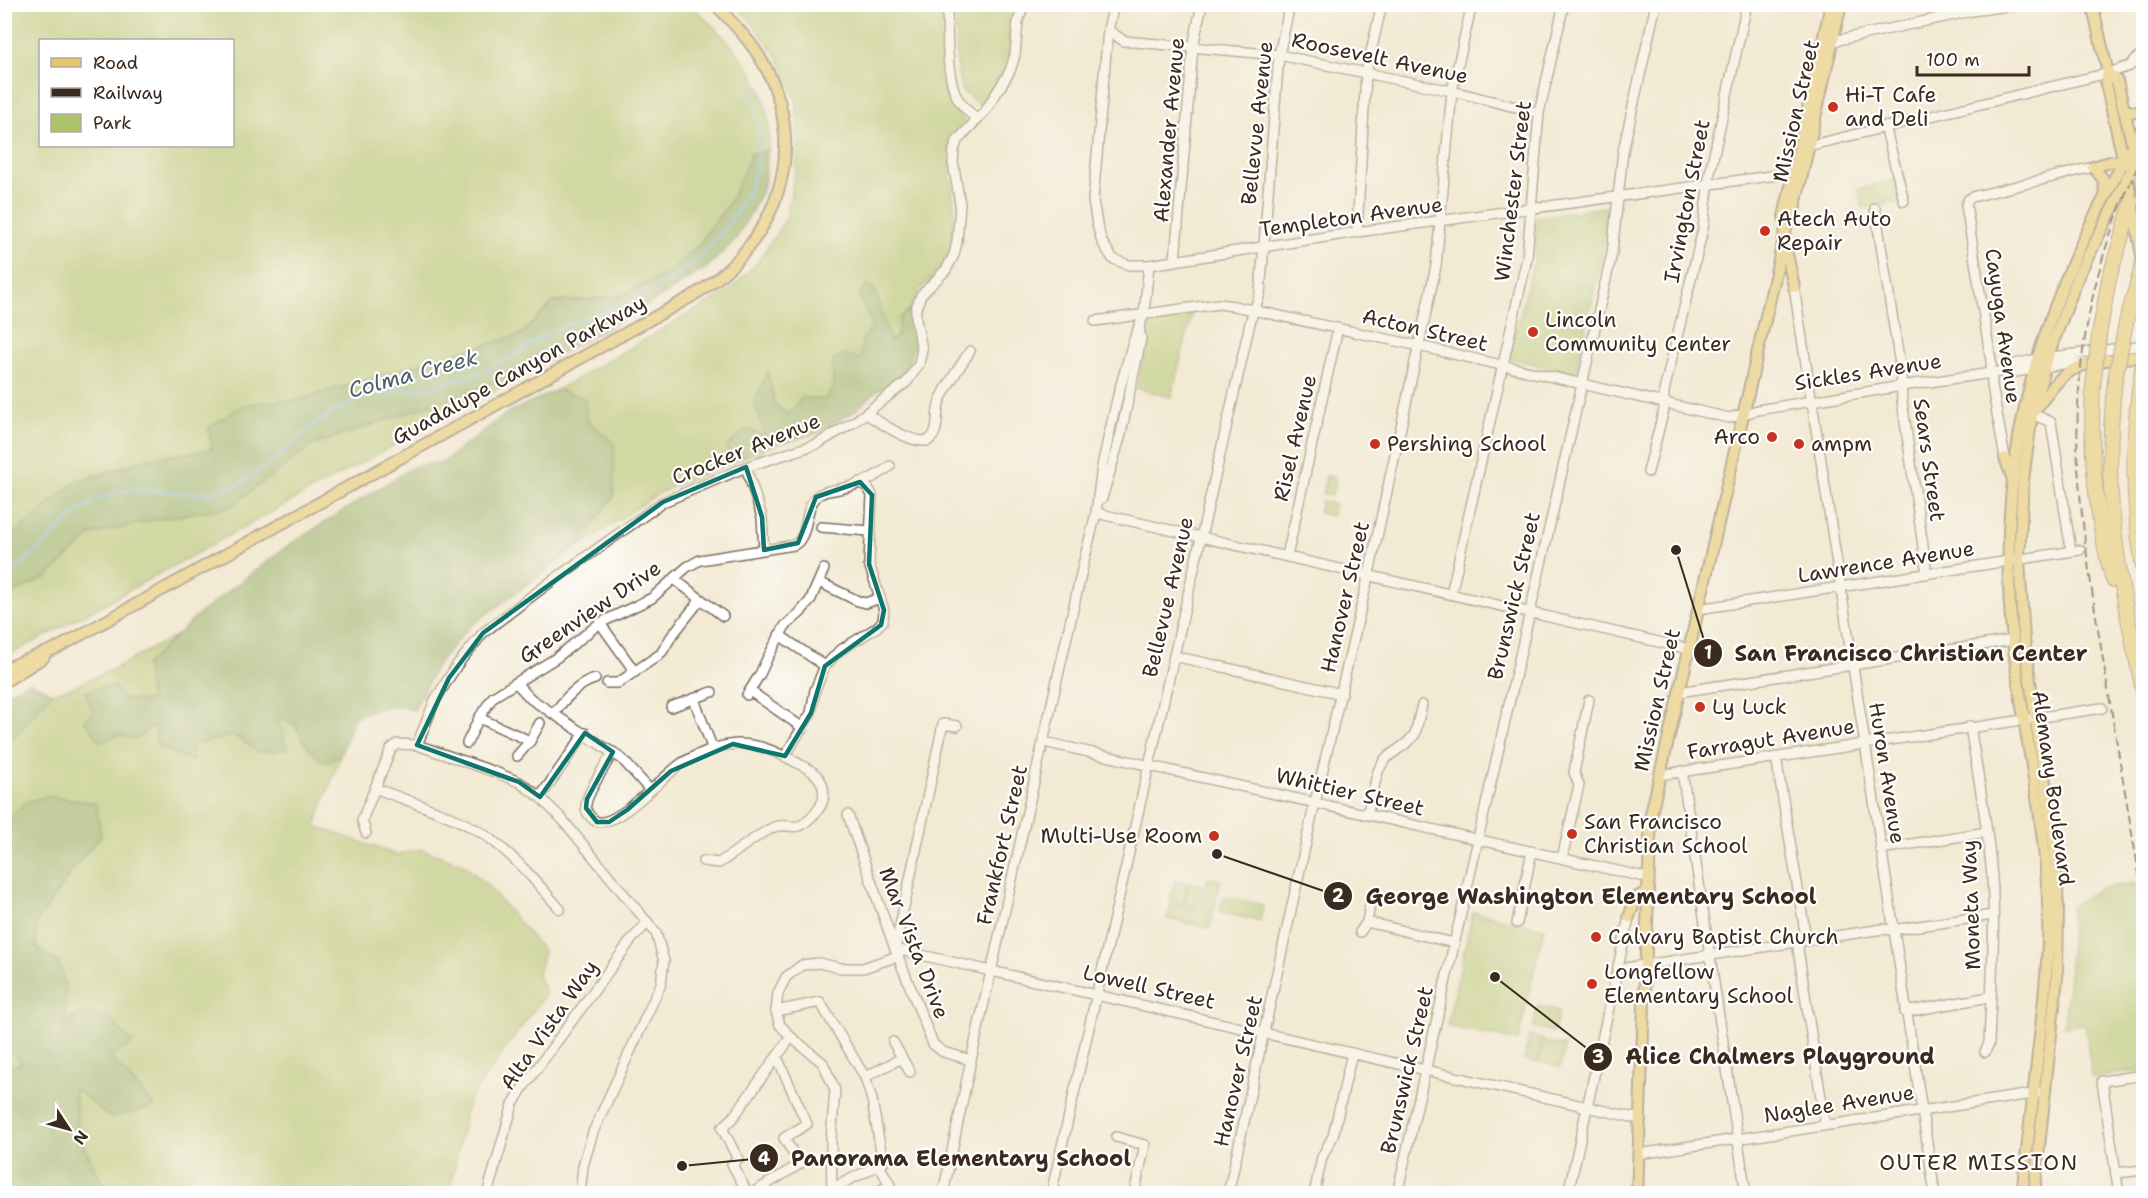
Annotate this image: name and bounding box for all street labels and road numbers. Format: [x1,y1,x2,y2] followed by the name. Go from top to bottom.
[1289,26,1471,90] street label: Roosevelt Avenue
[1147,36,1191,224] street label: Alexander Avenue
[1766,37,1826,185] street label: Mission Street
[1234,40,1280,206] street label: Bellevue Avenue
[1488,99,1538,283] street label: Winchester Street
[1657,117,1717,285] street label: Irvington Street
[1257,190,1445,244] street label: Templeton Avenue
[1978,247,2028,405] street label: Cayuga Avenue
[387,288,651,452] street label: Guadalupe Canyon Parkway
[1359,302,1491,358] street label: Acton Street
[1792,347,1944,397] street label: Sickles Avenue
[1267,372,1323,504] street label: Risel Avenue
[1906,397,1952,523] street label: Sears Street
[668,406,824,492] street label: Crocker Avenue
[1481,509,1547,683] street label: Brunswick Street
[1136,514,1200,680] street label: Bellevue Avenue
[1314,519,1376,675] street label: Hanover Street
[1796,534,1976,590] street label: Lawrence Avenue
[513,554,667,670] street label: Greenview Drive
[1627,626,1687,774] street label: Mission Street
[2025,689,2081,887] street label: Alemany Boulevard
[1862,700,1912,846] street label: Huron Avenue
[1685,712,1857,766] street label: Farragut Avenue
[1273,761,1427,823] street label: Whittier Street
[970,762,1034,928] street label: Frankfort Street
[1955,839,1987,971] street label: Moneta Way
[872,863,956,1023] street label: Mar Vista Drive
[494,954,604,1096] street label: Alta Vista Way
[1080,958,1218,1016] street label: Lowell Street
[1374,983,1440,1157] street label: Brunswick Street
[1207,993,1269,1149] street label: Hanover Street
[1762,1078,1916,1130] street label: Naglee Avenue

